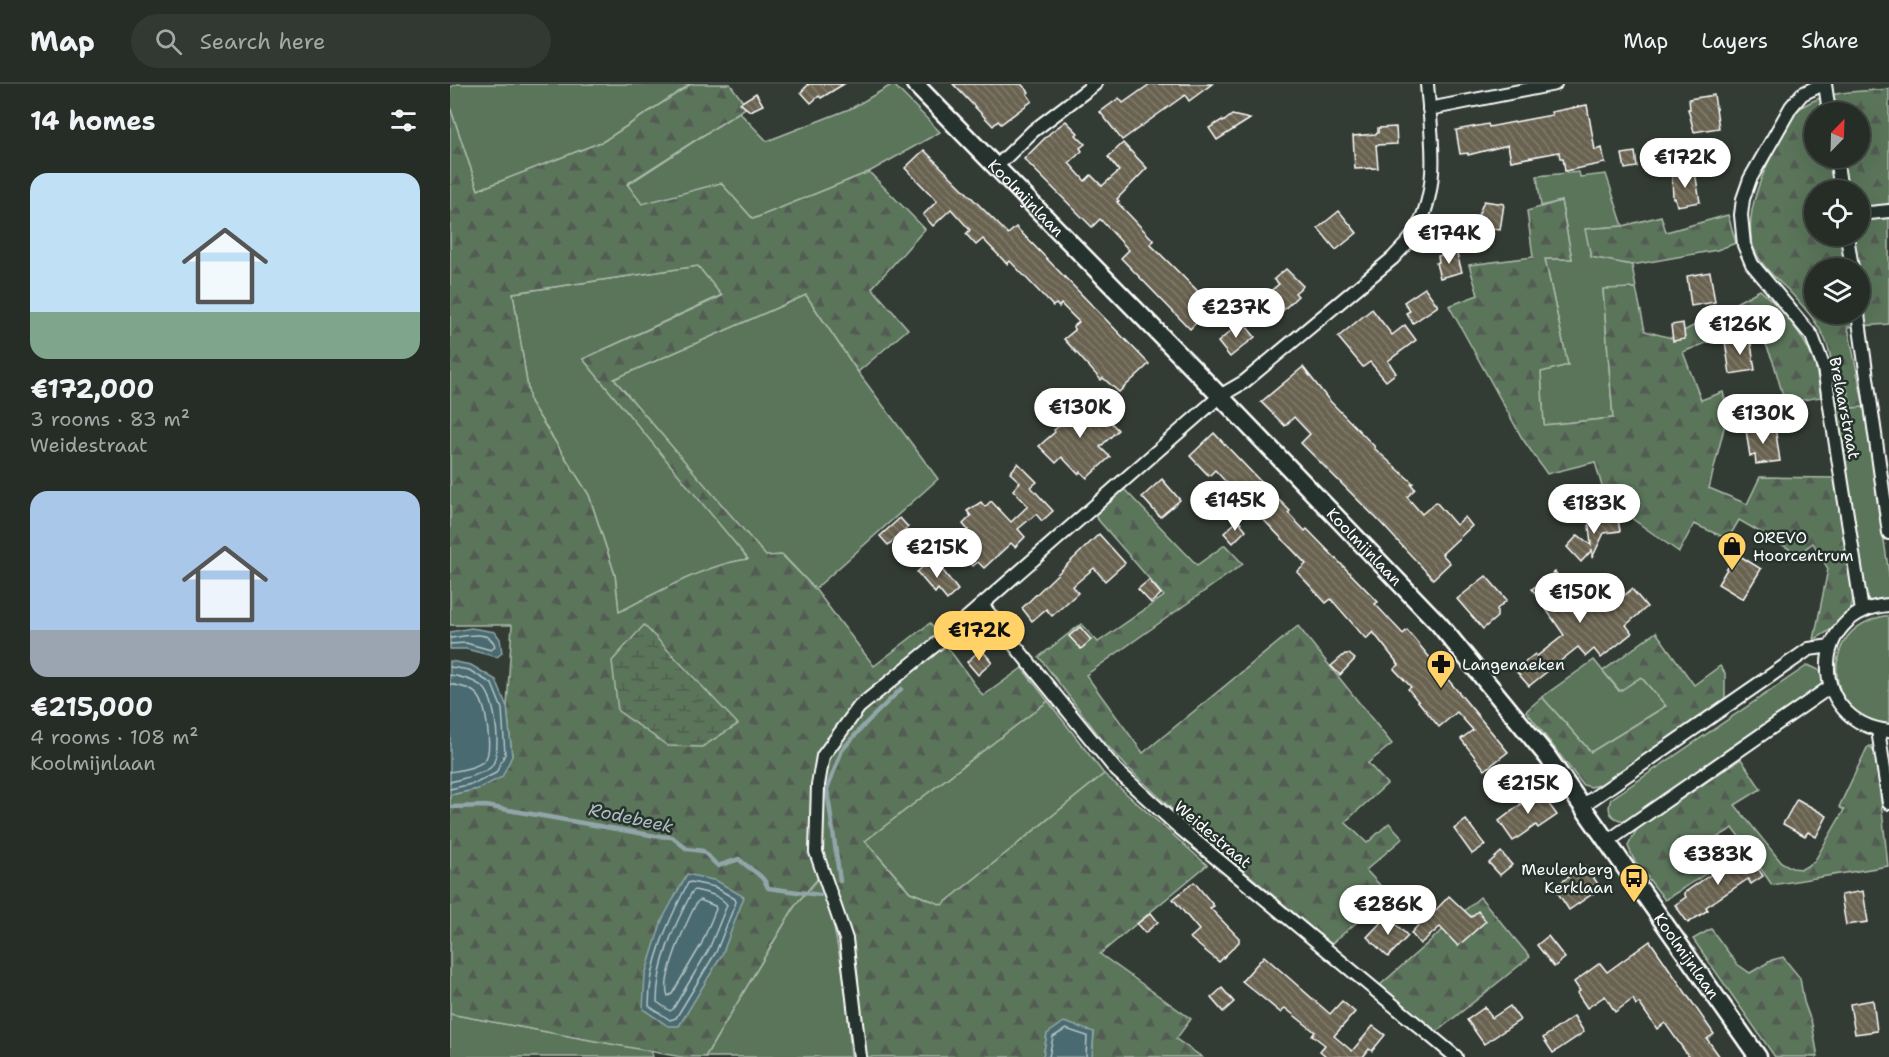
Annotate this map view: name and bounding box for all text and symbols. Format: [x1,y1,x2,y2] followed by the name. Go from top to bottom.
[131,14,551,68] search box
[30,22,95,60] text: Map
[152,25,185,58] icon: search
[200,27,325,56] text: Search here
[1623,27,1668,55] text: Map
[1701,27,1768,55] text: Layers
[1801,27,1859,55] text: Share
[1804,102,1870,168] north arrow
[1804,102,1870,324] map controls
[30,103,156,138] text: 14 homes
[387,104,420,137] icon: filters
[1643,138,1727,189] pin: €172K
[1654,144,1716,170] text: €172K
[983,155,1069,241] street label: Koolmijnlaan
[1804,180,1870,246] button: locate
[171,212,279,320] icon: home
[1407,214,1491,265] pin: €174K
[1417,220,1481,246] text: €174K
[1804,258,1870,324] button: layers
[1194,288,1278,339] pin: €237K
[1202,294,1270,320] text: €237K
[1698,305,1782,356] pin: €126K
[1708,311,1772,337] text: €126K
[1824,355,1865,461] street label: Brelaarstraat
[30,371,155,406] text: €172,000
[1038,388,1122,439] pin: €130K
[1048,394,1112,420] text: €130K
[1721,394,1805,445] pin: €130K
[1731,400,1795,426] text: €130K
[30,406,190,432] text: 3 rooms · 83 m²
[30,432,148,458] text: Weidestraat
[1193,481,1277,532] pin: €145K
[1552,484,1636,535] pin: €183K
[1204,487,1266,513] text: €145K
[1562,490,1626,516] text: €183K
[1322,503,1407,590] street label: Koolmijnlaan
[1753,527,1854,566] place label: OREVO Hoorcentrum
[895,528,979,579] pin: €215K
[171,530,279,638] icon: home
[1716,530,1748,572] shop icon: OREVO Hoorcentrum
[906,534,968,560] text: €215K
[1538,573,1622,624] pin: €150K
[1549,579,1611,605] text: €150K
[937,611,1021,662] pin: €172K
[948,617,1010,643] text: €172K
[1425,648,1457,690] pharmacy icon: Langenaeken
[1462,654,1565,675] place label: Langenaeken
[30,689,153,724] text: €215,000
[30,724,199,750] text: 4 rooms · 108 m²
[30,750,155,776] text: Koolmijnlaan
[1486,764,1570,815] pin: €215K
[1497,770,1559,796] text: €215K
[1170,796,1256,873] street label: Weidestraat
[587,797,676,839] water label: Rodebeek
[1676,835,1760,886] pin: €383K
[1683,841,1753,867] text: €383K
[1521,859,1613,898] place label: Meulenberg Kerklaan
[1618,862,1650,904] bus stop icon: Meulenberg Kerklaan
[1346,885,1430,936] pin: €286K
[1353,891,1423,917] text: €286K
[1649,909,1724,1003] street label: Koolmijnlaan

